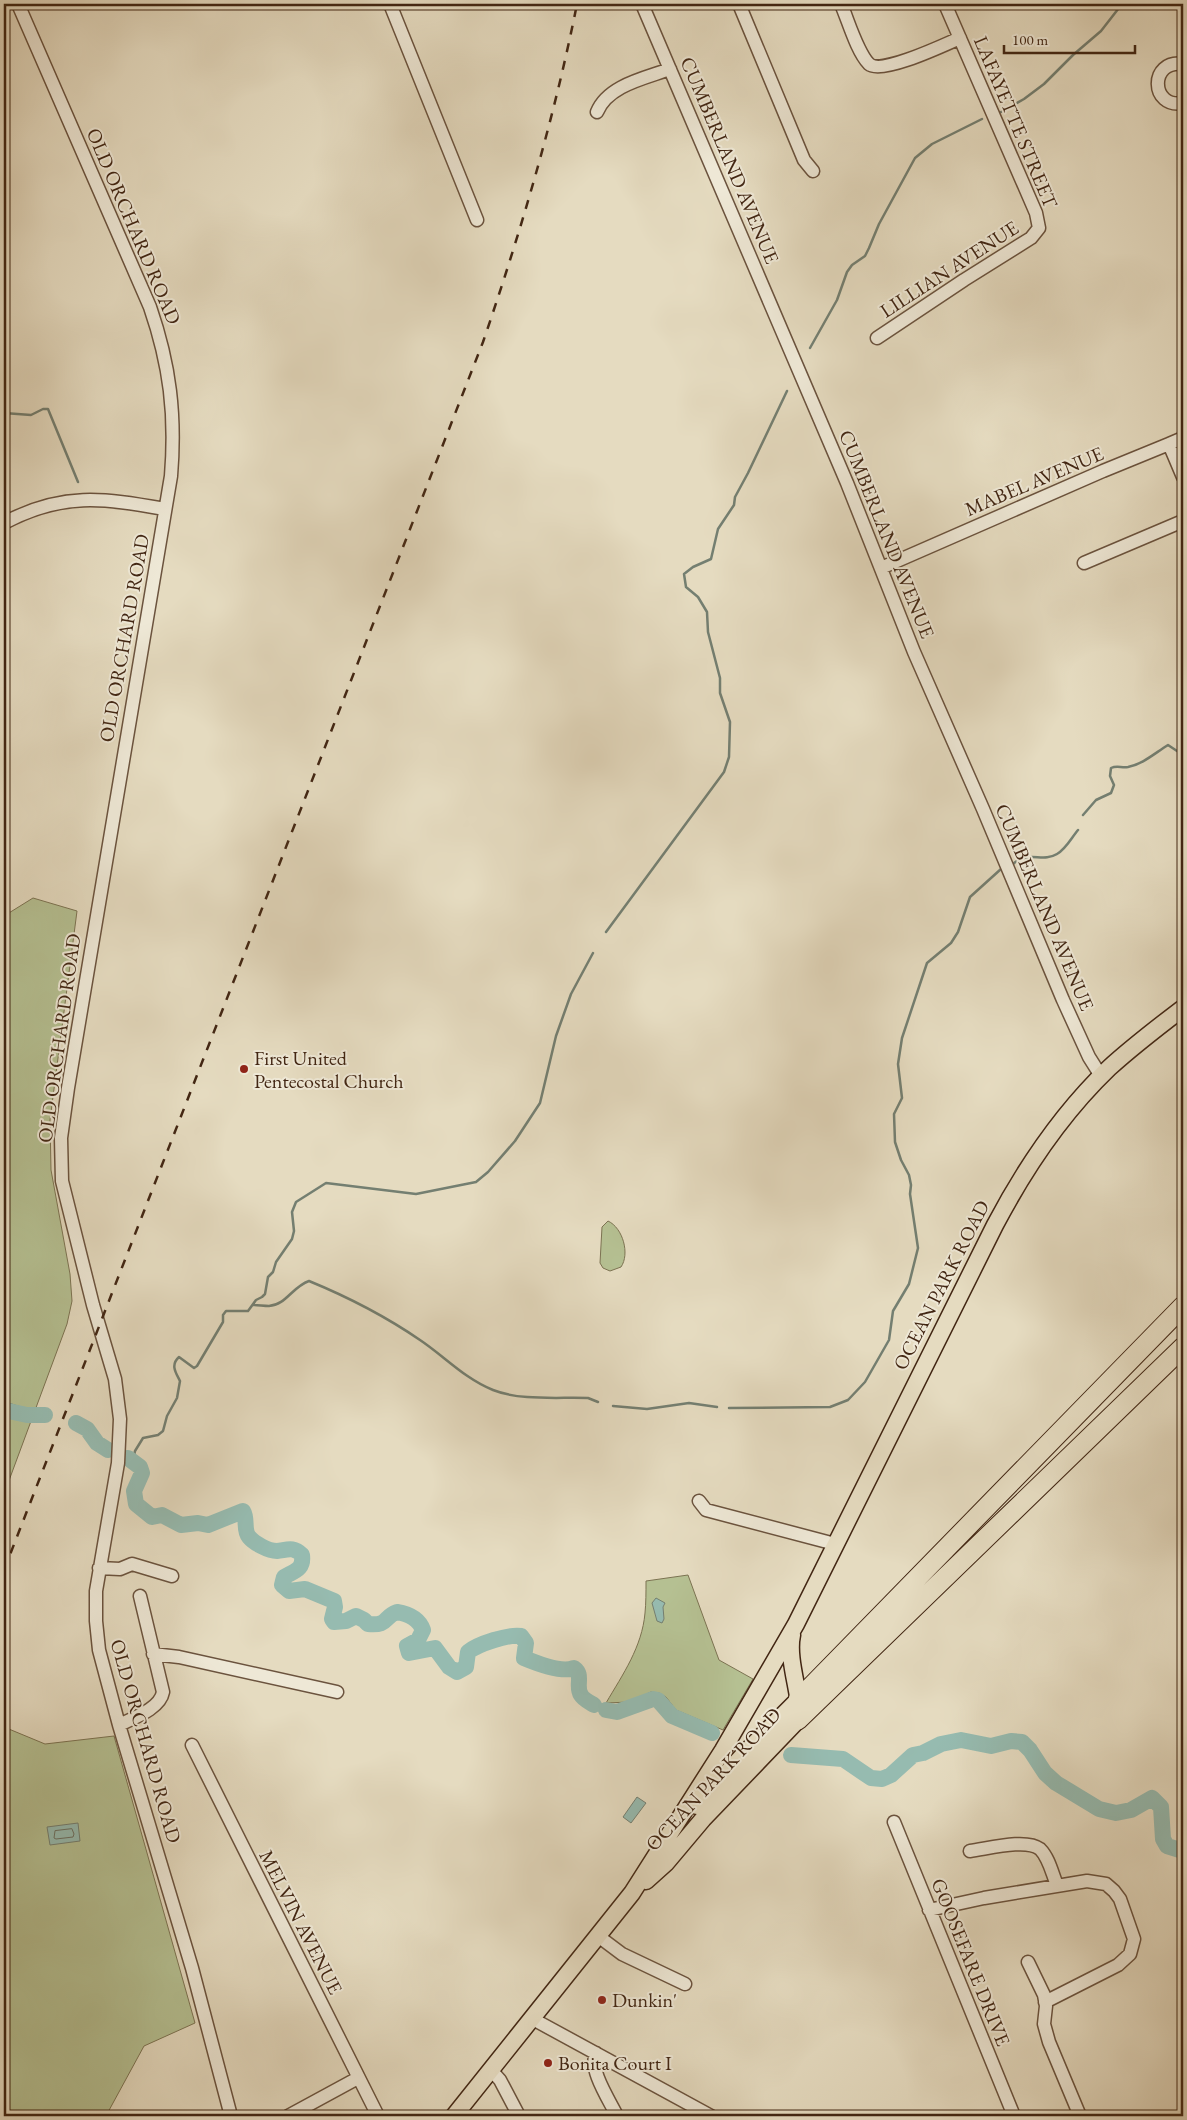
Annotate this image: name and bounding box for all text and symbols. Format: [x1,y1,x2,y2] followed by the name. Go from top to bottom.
[1004,22,1136,54] scale bar
[1012,30,1049,49] text: 100 m
[968,32,1064,213] street label: LAFAYETTE STREET
[675,53,785,267] street label: CUMBERLAND AVENUE
[81,124,187,328] street label: OLD ORCHARD ROAD
[875,215,1023,323] street label: LILLIAN AVENUE
[833,426,941,642] street label: CUMBERLAND AVENUE
[961,440,1107,522] street label: MABEL AVENUE
[93,532,155,744] street label: OLD ORCHARD ROAD
[990,800,1100,1014] street label: CUMBERLAND AVENUE
[31,932,87,1144] street label: OLD ORCHARD ROAD
[254,1045,404,1094] place label: First United Pentecostal Church
[238,1063,250,1075] marker: First United Pentecostal Church
[887,1196,995,1374] street label: OCEAN PARK ROAD
[104,1636,188,1846] street label: OLD ORCHARD ROAD
[640,1702,786,1856] street label: OCEAN PARK ROAD
[253,1845,349,1999] street label: MELVIN AVENUE
[925,1874,1017,2050] street label: GOOSEFARE DRIVE
[612,1987,677,2013] place label: Dunkin'
[596,1994,608,2006] marker: Dunkin'
[558,2050,672,2076] place label: Bonita Court I
[542,2057,554,2069] marker: Bonita Court I

